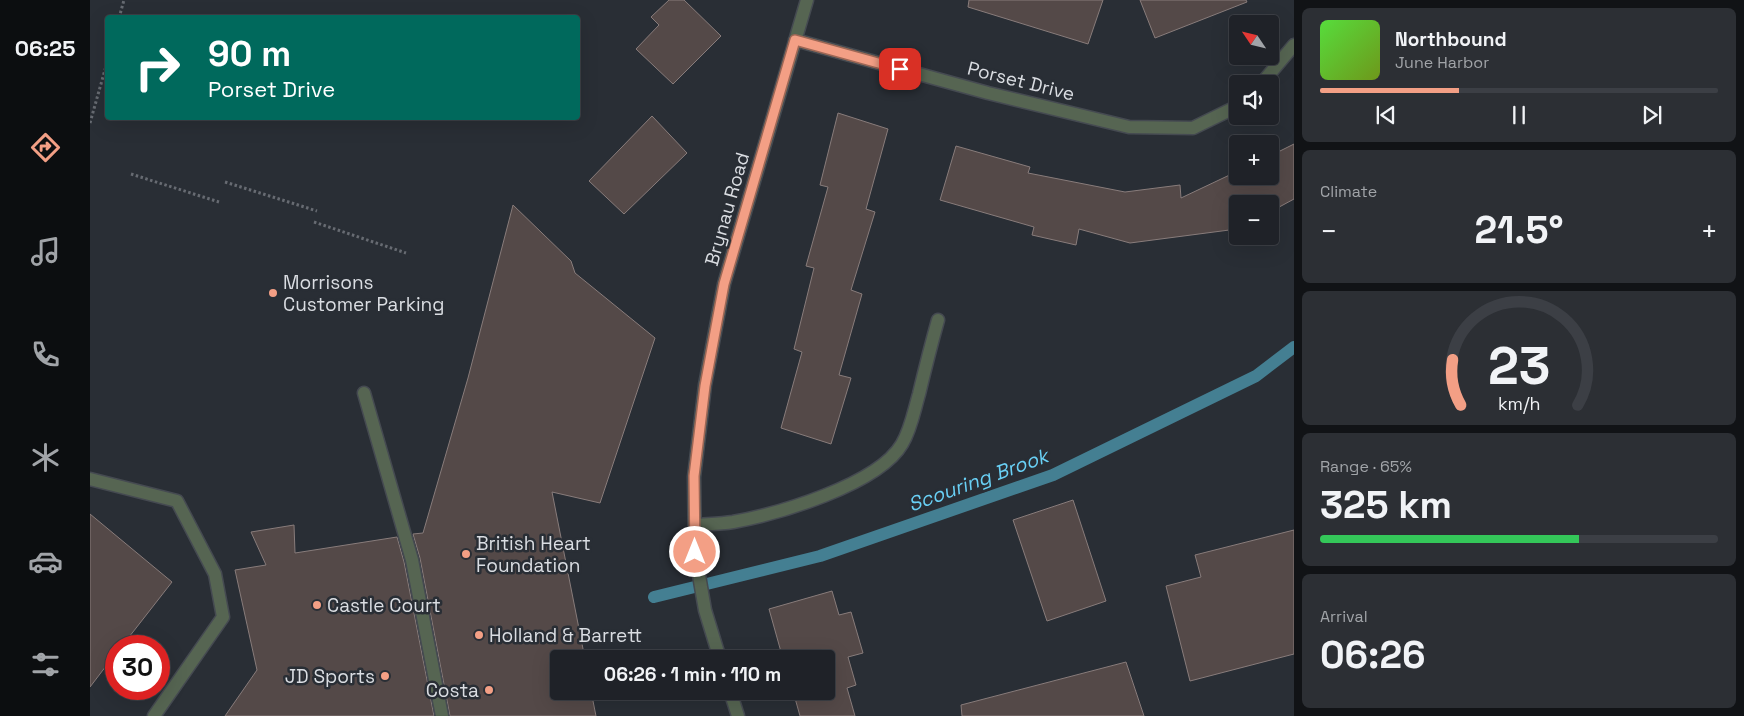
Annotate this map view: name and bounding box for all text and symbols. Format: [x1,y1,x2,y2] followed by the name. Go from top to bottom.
[1229,15,1279,65] north arrow
[1229,15,1279,245] map controls
[1395,27,1507,52] text: Northbound
[208,32,291,76] text: 90 m
[15,34,75,62] text: 06:25
[125,35,190,100] icon: right
[879,48,921,90] pin
[1395,52,1489,73] text: June Harbor
[886,55,914,83] icon: arrive
[965,56,1077,106] street label: Porset Drive
[208,75,335,103] text: Porset Drive
[1229,75,1279,125] button: sound
[1372,101,1400,129] icon: previous
[1505,101,1533,129] icon: pause
[1638,101,1666,129] icon: next
[28,130,63,165] icon: directions
[1229,135,1279,185] button: +
[699,149,755,269] street label: Brynau Road
[1320,181,1377,202] text: Climate
[1229,195,1279,245] button: −
[1475,206,1563,254] text: 21.5°
[1320,213,1337,249] text: −
[1701,213,1718,249] text: +
[28,234,63,269] icon: music
[283,270,444,317] place label: Morrisons Customer Parking
[267,287,279,299] marker: Morrisons Customer Parking
[1488,333,1550,399] text: 23
[28,337,63,372] icon: phone
[1498,392,1540,415] text: km/h
[28,440,63,475] icon: climate
[904,442,1054,517] water label: Scouring Brook
[1320,456,1412,477] text: Range · 65%
[1320,481,1452,529] text: 325 km
[668,525,720,577] position arrow
[476,531,591,578] place label: British Heart Foundation
[28,544,63,579] icon: car
[460,548,472,560] marker: British Heart Foundation
[327,593,441,618] place label: Castle Court
[311,599,323,611] marker: Castle Court
[1320,606,1368,627] text: Arrival
[489,623,642,648] place label: Holland & Barrett
[473,629,485,641] marker: Holland & Barrett
[1320,631,1426,679] text: 06:26
[105,635,170,700] speed limit sign: 30
[28,647,63,682] icon: filters
[604,662,781,687] text: 06:26 · 1 min · 110 m
[285,664,375,689] place label: JD Sports
[379,670,391,682] marker: JD Sports
[426,678,479,703] place label: Costa
[483,684,495,696] marker: Costa

